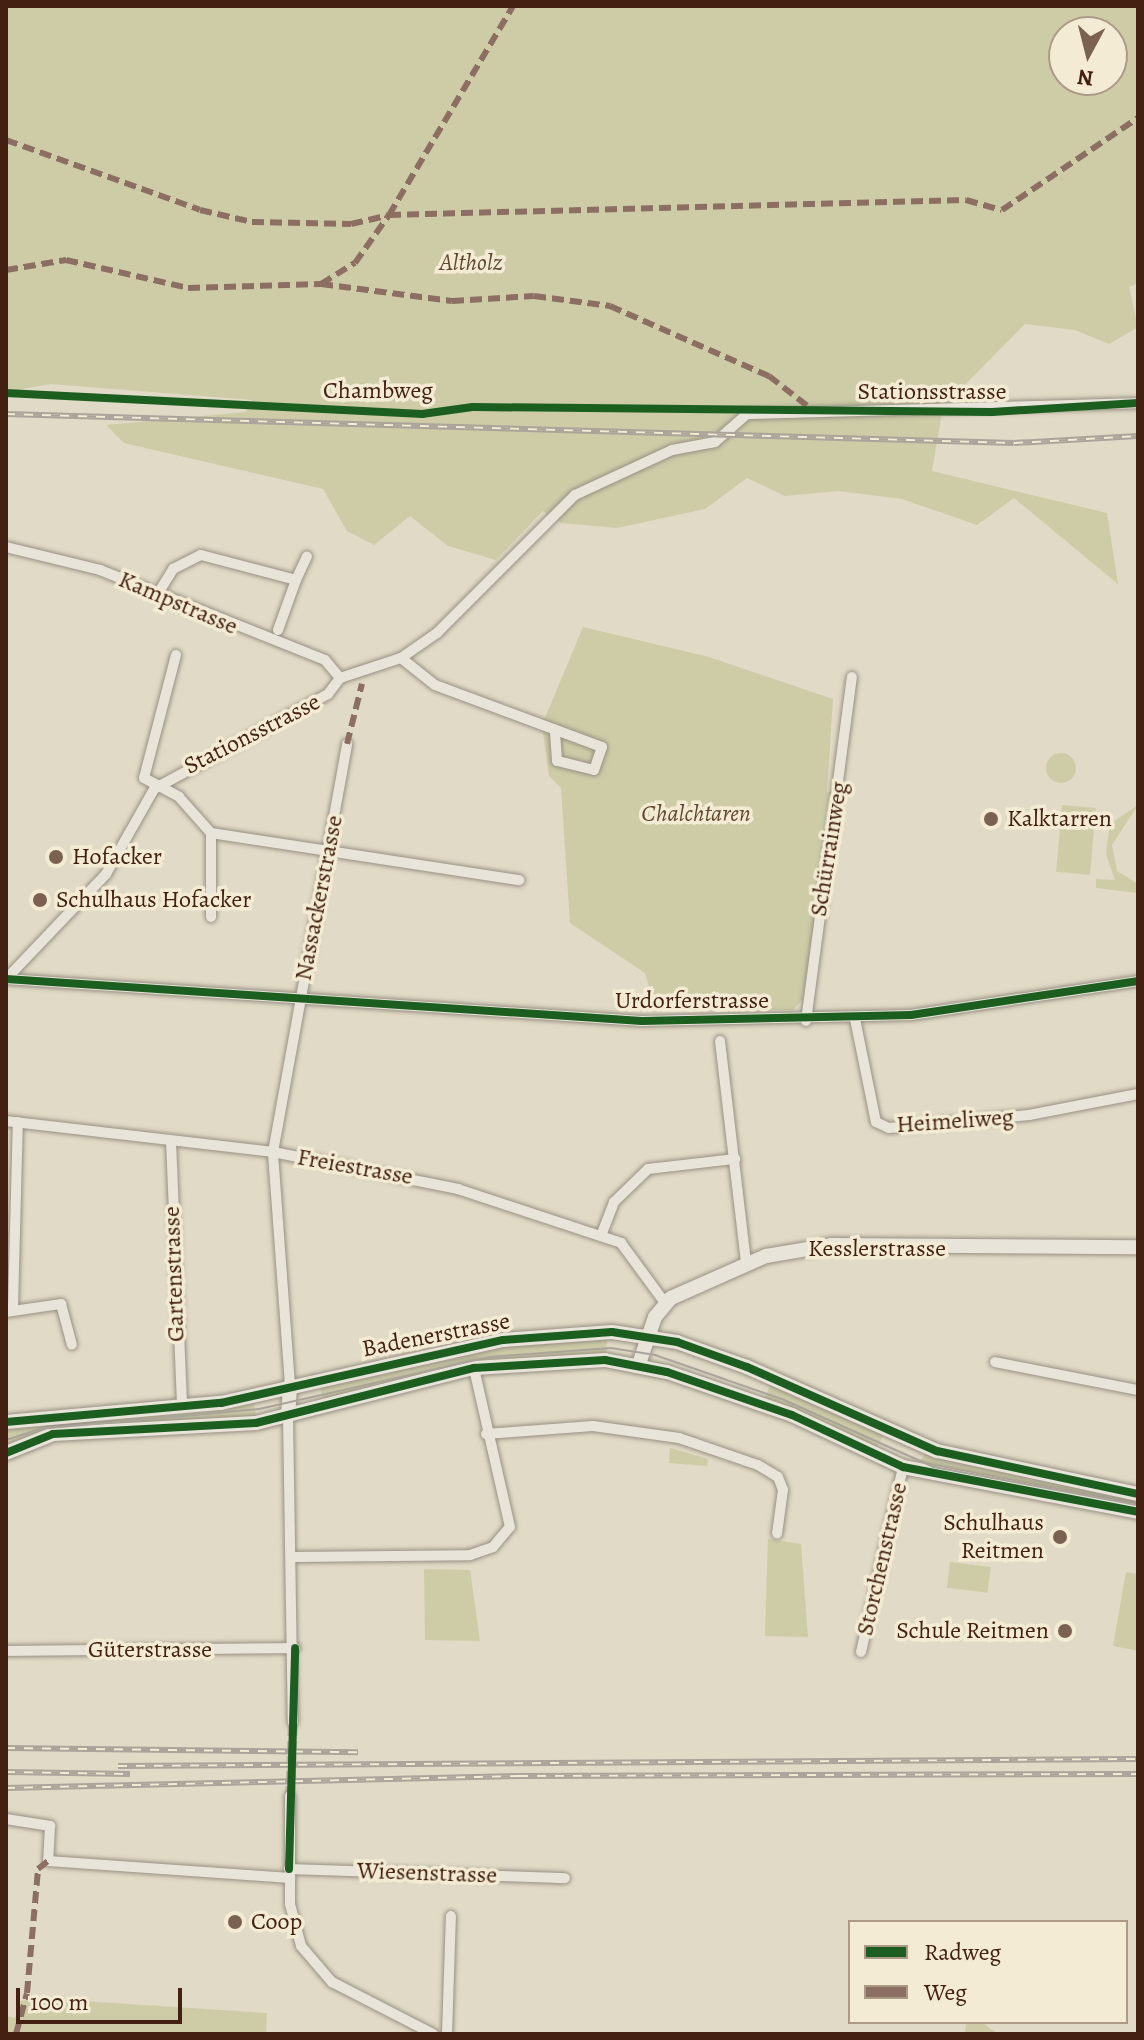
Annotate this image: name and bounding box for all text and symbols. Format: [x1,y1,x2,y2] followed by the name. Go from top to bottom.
[1048,16,1128,96] north arrow
[1076,62,1095,94] text: N
[440,249,502,277] park label: Altholz
[323,377,433,405] street label: Chambweg
[857,378,1007,406] street label: Stationsstrasse
[114,565,242,641] street label: Kampstrasse
[179,687,325,781] street label: Stationsstrasse
[804,780,854,918] street label: Schürrainweg
[641,800,751,828] park label: Chalchtaren
[1007,805,1112,833] place label: Kalktarren
[982,810,1000,828] marker: Kalktarren
[289,813,349,983] street label: Nassackerstrasse
[72,843,162,871] place label: Hofacker
[47,848,65,866] marker: Hofacker
[56,886,251,914] place label: Schulhaus Hofacker
[31,891,49,909] marker: Schulhaus Hofacker
[615,987,769,1015] street label: Urdorferstrasse
[895,1103,1015,1139] street label: Heimeliweg
[295,1143,415,1191] street label: Freiestrasse
[157,1206,191,1342] street label: Gartenstrasse
[808,1235,946,1263] street label: Kesslerstrasse
[360,1307,512,1363] street label: Badenerstrasse
[850,1480,914,1638] street label: Storchenstrasse
[943,1509,1044,1565] place label: Schulhaus Reitmen
[1051,1528,1069,1546] marker: Schulhaus Reitmen
[896,1617,1049,1645] place label: Schule Reitmen
[1056,1622,1074,1640] marker: Schule Reitmen
[88,1636,212,1664] street label: Güterstrasse
[356,1856,498,1890] street label: Wiesenstrasse
[251,1908,302,1936] place label: Coop
[226,1913,244,1931] marker: Coop
[848,1920,1128,2024] legend
[924,1936,1001,1968] text: Radweg
[20,1972,186,2022] scale bar
[924,1976,967,2008] text: Weg
[30,1986,89,2018] text: 100 m

